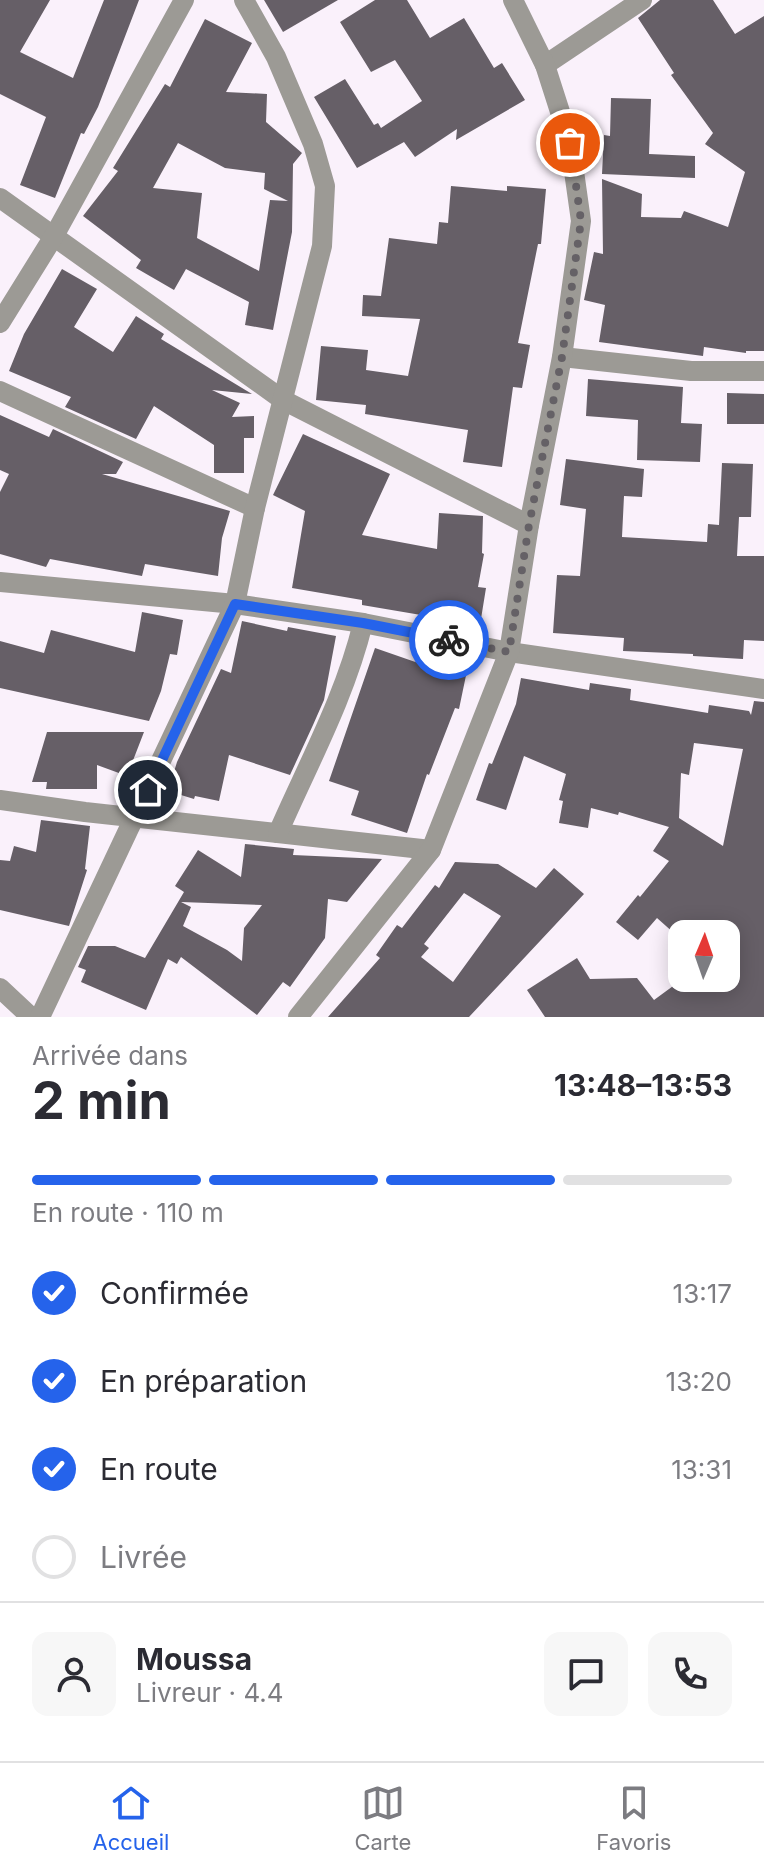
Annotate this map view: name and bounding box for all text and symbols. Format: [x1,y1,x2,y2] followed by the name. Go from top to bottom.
[536,109,604,177] pin
[548,121,592,165] icon: bag
[409,600,489,680] courier
[427,618,471,662] icon: bike
[114,756,182,824] pin
[126,768,170,812] icon: home
[668,920,740,992] north arrow
[668,920,740,992] map controls
[32,1040,188,1071] text: Arrivée dans
[554,1067,732,1103] text: 13:48–13:53
[32,1069,171,1132] text: 2 min
[32,1197,224,1228] text: En route · 110 m
[32,1271,76,1315] icon: check
[100,1275,249,1311] text: Confirmée
[673,1278,732,1309] text: 13:17
[32,1359,76,1403] icon: check
[100,1363,307,1399] text: En préparation
[666,1366,732,1397] text: 13:20
[32,1447,76,1491] icon: check
[100,1451,218,1487] text: En route
[671,1454,732,1485] text: 13:31
[100,1539,187,1575] text: Livrée
[32,1632,116,1716] button: person
[544,1632,628,1716] button: chat
[648,1632,732,1716] button: phone
[136,1641,252,1677] text: Moussa
[136,1677,284,1708] text: Livreur · 4.4
[93,1781,169,1855] tab: Accueil
[354,1781,411,1855] tab: Carte
[596,1781,671,1855] tab: Favoris

